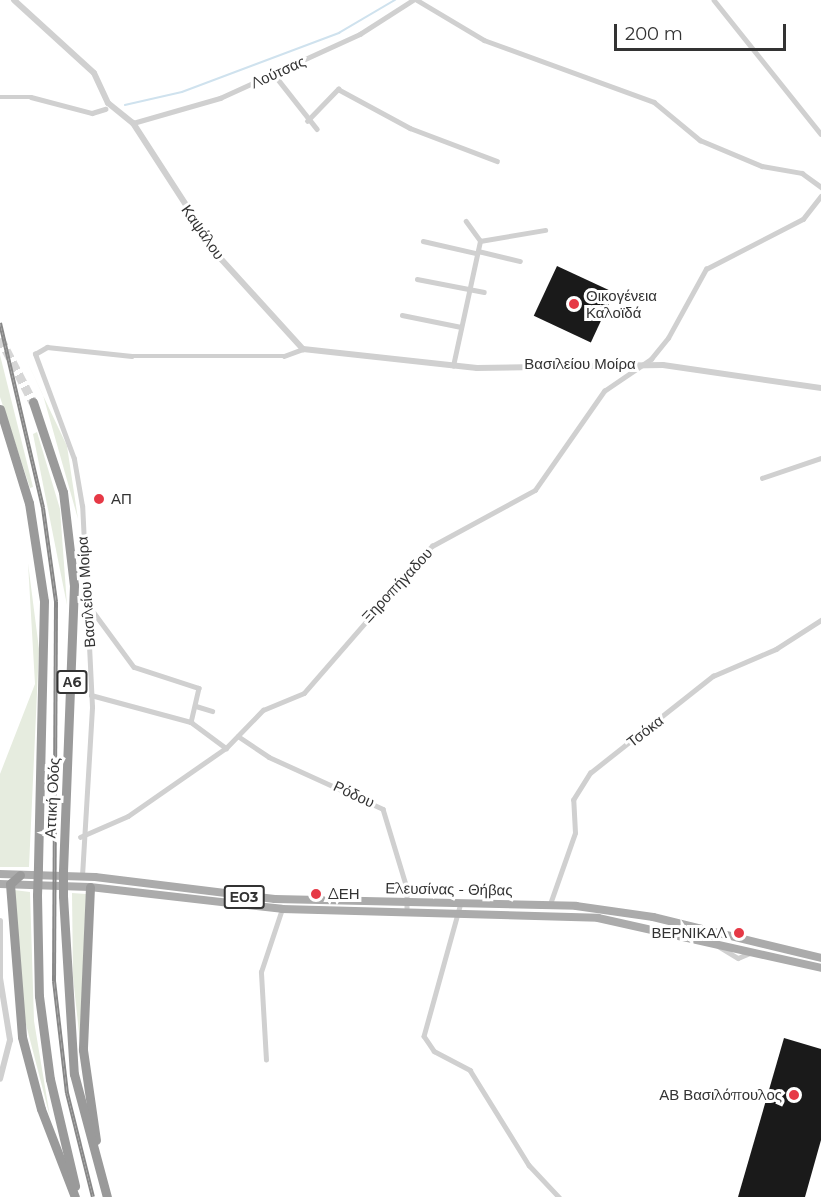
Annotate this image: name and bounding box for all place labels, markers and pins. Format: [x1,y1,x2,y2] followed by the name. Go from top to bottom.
[586,286,657,321] place label: Οικογένεια Καλοϊδά
[567,297,581,311] marker: Οικογένεια Καλοϊδά
[111,490,132,508] place label: ΑΠ
[92,492,106,506] marker: ΑΠ
[328,885,360,903] place label: ΔΕΗ
[309,887,323,901] marker: ΔΕΗ
[652,924,727,942] place label: ΒΕΡΝΙΚΑΛ
[732,926,746,940] marker: ΒΕΡΝΙΚΑΛ
[659,1086,782,1104] place label: ΑΒ Βασιλόπουλος
[787,1088,801,1102] marker: ΑΒ Βασιλόπουλος

